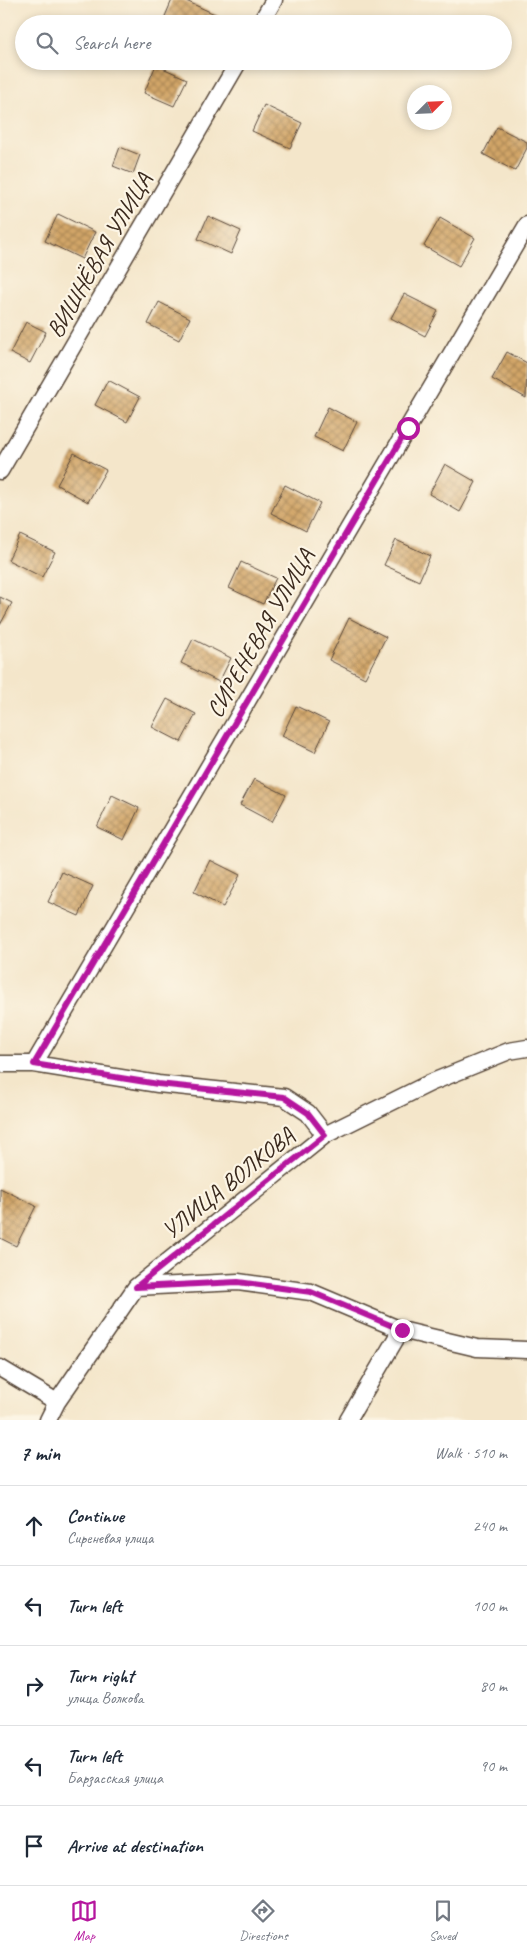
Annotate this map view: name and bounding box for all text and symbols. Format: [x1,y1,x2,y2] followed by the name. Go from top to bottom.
[15,15,512,70] search box
[33,29,61,57] icon: search
[73,31,150,55] text: Search here
[407,85,452,130] north arrow
[40,166,159,343] street label: ВИШНЁВАЯ УЛИЦА
[397,417,420,440] route start
[200,542,321,723] street label: СИРЕНЕВАЯ УЛИЦА
[156,1120,301,1245] street label: УЛИЦА ВОЛКОВА
[391,1319,414,1342] route end
[20,1440,60,1466] text: 7 min
[435,1443,507,1463] text: Walk · 510 m
[67,1504,124,1528] text: Continue
[20,1512,48,1540] icon: ahead
[473,1516,507,1536] text: 240 m
[67,1528,153,1548] text: Сиреневая улица
[20,1592,48,1620] icon: left
[67,1594,122,1618] text: Turn left
[473,1596,507,1616] text: 100 m
[67,1664,134,1688] text: Turn right
[20,1672,48,1700] icon: right
[480,1676,507,1696] text: 80 m
[67,1688,143,1708] text: улица Волкова
[67,1744,122,1768] text: Turn left
[20,1752,48,1780] icon: left
[480,1756,507,1776] text: 90 m
[67,1768,163,1788] text: Барзасская улица
[20,1832,48,1860] icon: arrive
[67,1834,203,1858] text: Arrive at destination
[70,1897,98,1944] tab: Map
[239,1897,288,1944] tab: Directions
[429,1897,457,1944] tab: Saved

